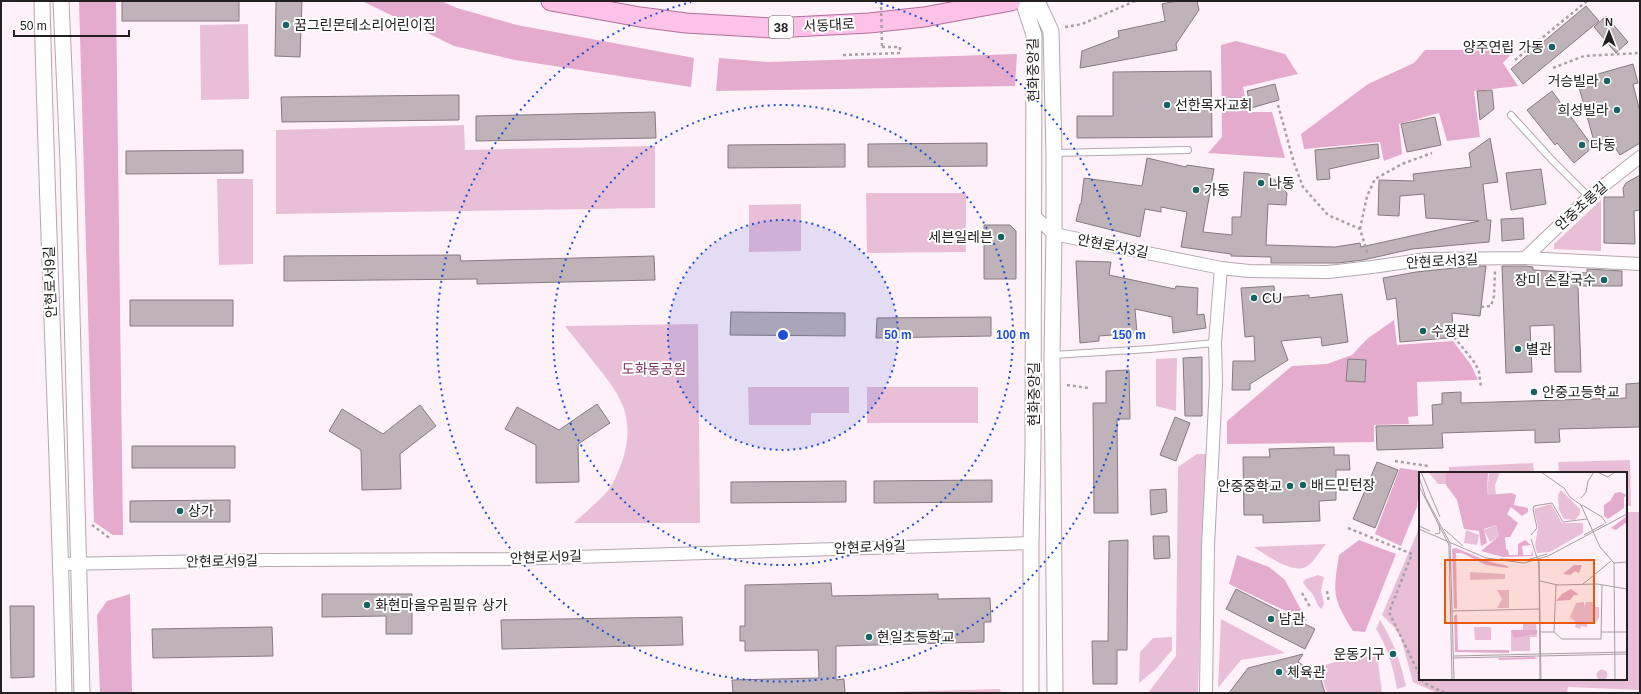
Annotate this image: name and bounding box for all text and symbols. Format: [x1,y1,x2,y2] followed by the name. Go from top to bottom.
[14,12,129,38] scale bar
[1589,12,1629,52] north arrow
[769,16,793,38] road number: 38
[803,16,855,34] street label: 서동대로
[1605,16,1613,28] text: N
[294,17,436,33] place label: 꿈그린몬테소리어린이집
[20,19,47,33] text: 50 m
[281,20,291,30] marker: 꿈그린몬테소리어린이집
[1024,38,1042,102] street label: 현화중앙길
[1463,39,1544,55] place label: 양주연립 가동
[1547,42,1557,52] marker: 양주연립 가동
[1547,73,1599,89] place label: 거승빌라
[1602,76,1612,86] marker: 거승빌라
[1175,97,1252,113] place label: 선한목자교회
[1162,100,1172,110] marker: 선한목자교회
[1557,102,1609,118] place label: 희성빌라
[1612,105,1622,115] marker: 희성빌라
[1590,137,1616,153] place label: 다동
[1577,140,1587,150] marker: 다동
[1269,175,1295,191] place label: 나동
[1256,178,1266,188] marker: 나동
[1552,179,1610,233] street label: 안중초롱길
[1204,182,1230,198] place label: 가동
[1191,185,1201,195] marker: 가동
[929,229,993,245] place label: 세븐일레븐
[1076,231,1150,261] street label: 안현로서3길
[996,232,1006,242] marker: 세븐일레븐
[41,246,59,318] street label: 안현로서9길
[1406,251,1478,271] street label: 안현로서3길
[1515,272,1596,288] place label: 장미 손칼국수
[1599,275,1609,285] marker: 장미 손칼국수
[1262,290,1282,306] place label: CU
[1249,293,1259,303] marker: CU
[1431,323,1470,339] place label: 수정관
[1418,326,1428,336] marker: 수정관
[776,328,790,342] centre of rings
[884,328,912,342] text: 50 m
[996,328,1030,342] text: 100 m
[1112,328,1146,342] text: 150 m
[1526,341,1552,357] place label: 별관
[1513,344,1523,354] marker: 별관
[622,361,686,377] park label: 도화동공원
[1026,362,1042,426] street label: 현화중앙길
[1542,384,1619,400] place label: 안중고등학교
[1529,387,1539,397] marker: 안중고등학교
[1419,472,1627,680] inset map
[1311,477,1376,493] place label: 배드민턴장
[1218,478,1282,494] place label: 안중중학교
[1298,480,1308,490] marker: 배드민턴장
[1285,481,1295,491] marker: 안중중학교
[188,503,214,519] place label: 상가
[175,506,185,516] marker: 상가
[834,538,906,556] street label: 안현로서9길
[510,548,582,566] street label: 안현로서9길
[186,552,258,570] street label: 안현로서9길
[375,597,508,613] place label: 화현마을우림필유 상가
[362,600,372,610] marker: 화현마을우림필유 상가
[1279,611,1305,627] place label: 남관
[1266,614,1276,624] marker: 남관
[877,629,954,645] place label: 현일초등학교
[864,632,874,642] marker: 현일초등학교
[1333,646,1385,662] place label: 운동기구
[1388,649,1398,659] marker: 운동기구
[1287,664,1326,680] place label: 체육관
[1274,667,1284,677] marker: 체육관

